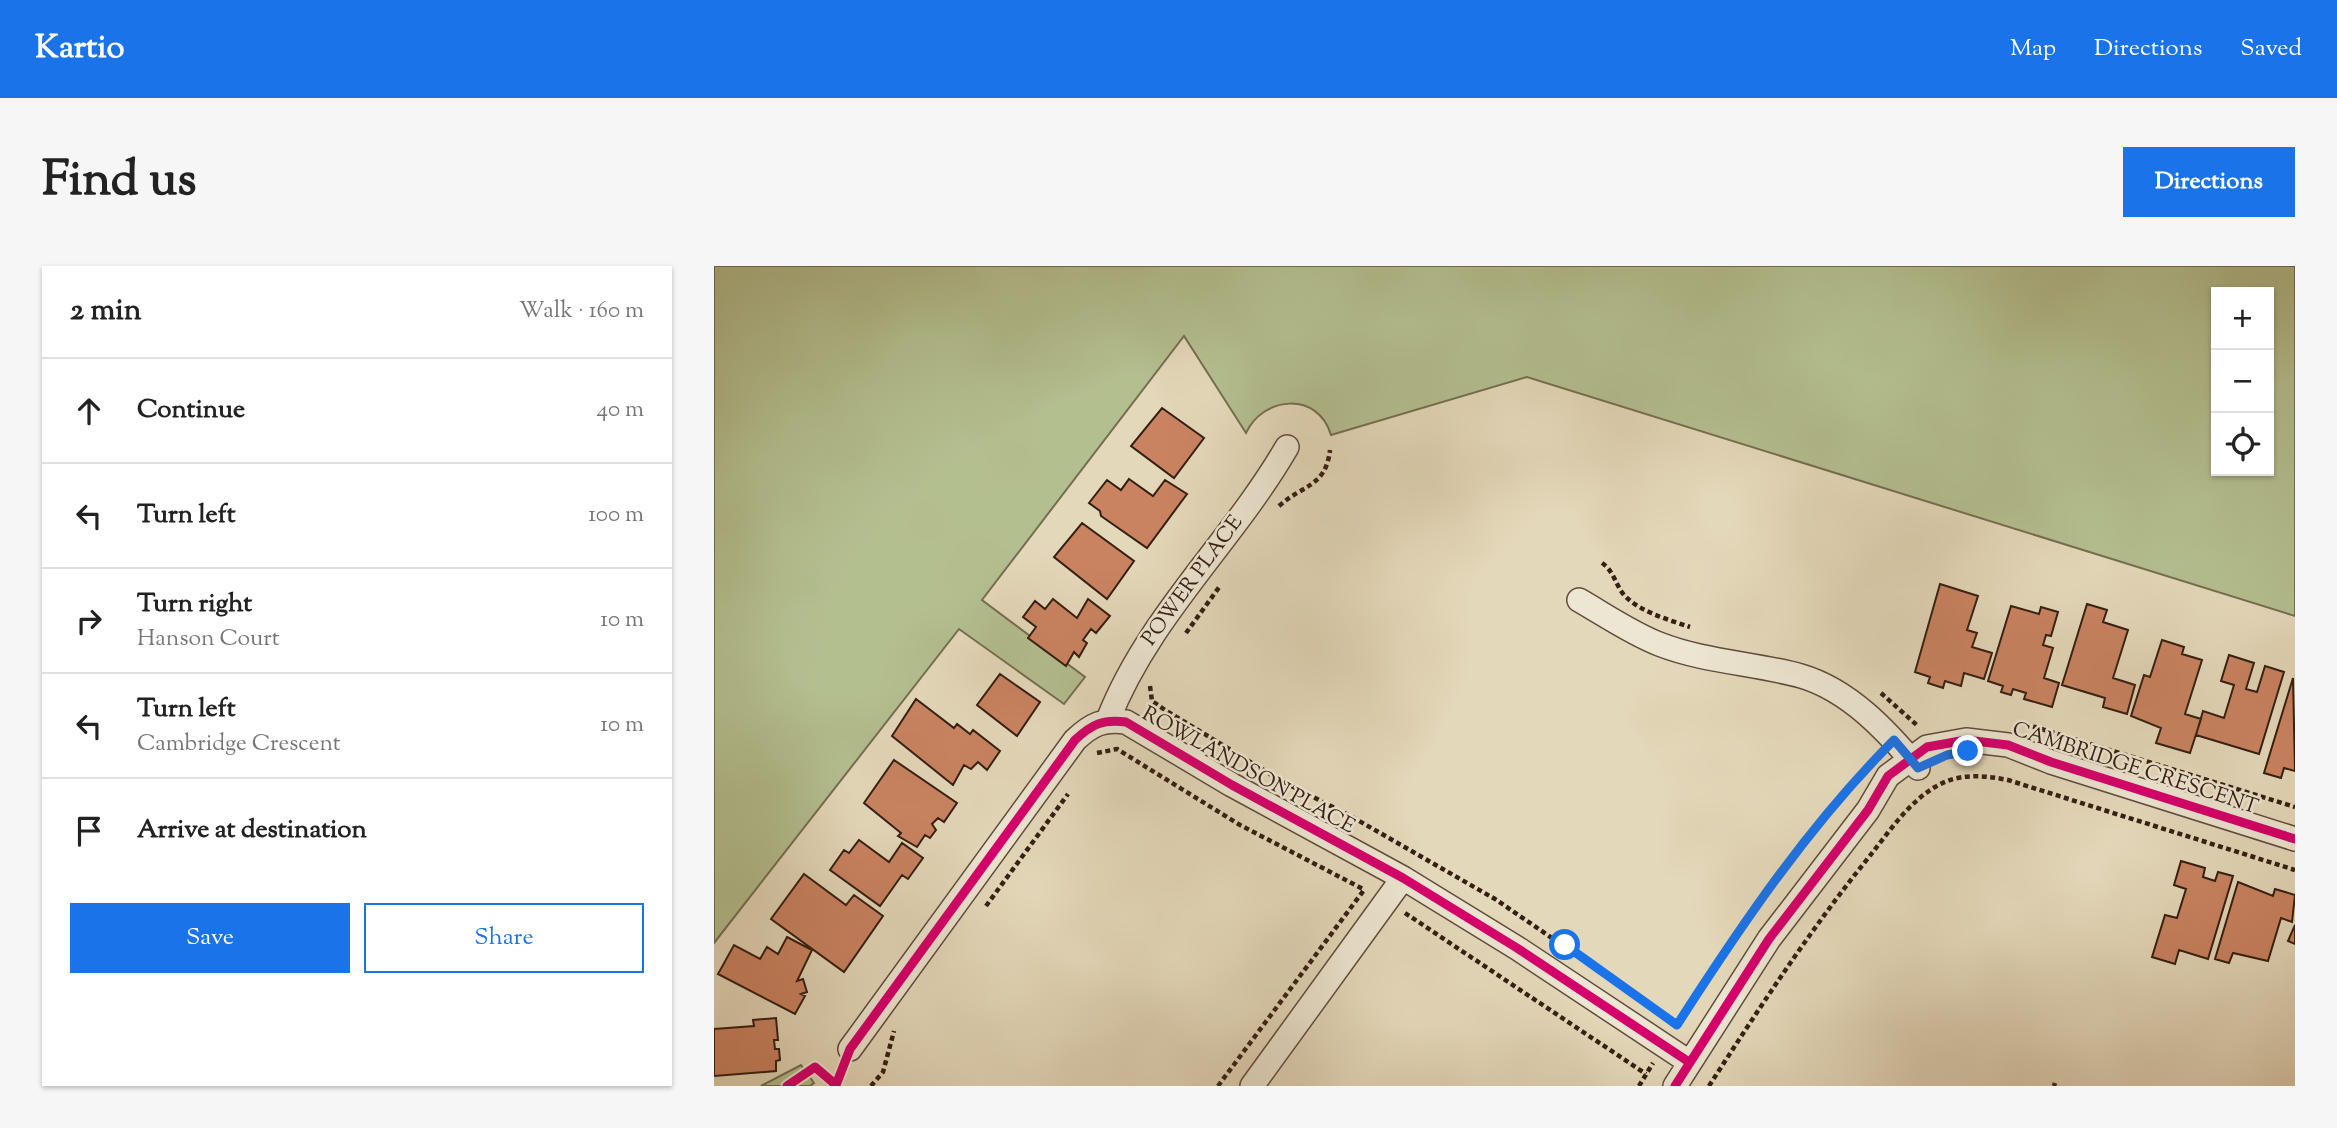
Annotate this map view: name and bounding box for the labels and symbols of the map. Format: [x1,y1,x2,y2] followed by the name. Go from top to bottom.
[1135,509,1251,653] street label: POWER PLACE
[1136,700,1360,842] street label: ROWLANDSON PLACE
[2008,715,2262,823] street label: CAMBRIDGE CRESCENT
[1952,735,1983,766] route end
[1549,929,1580,960] route start

